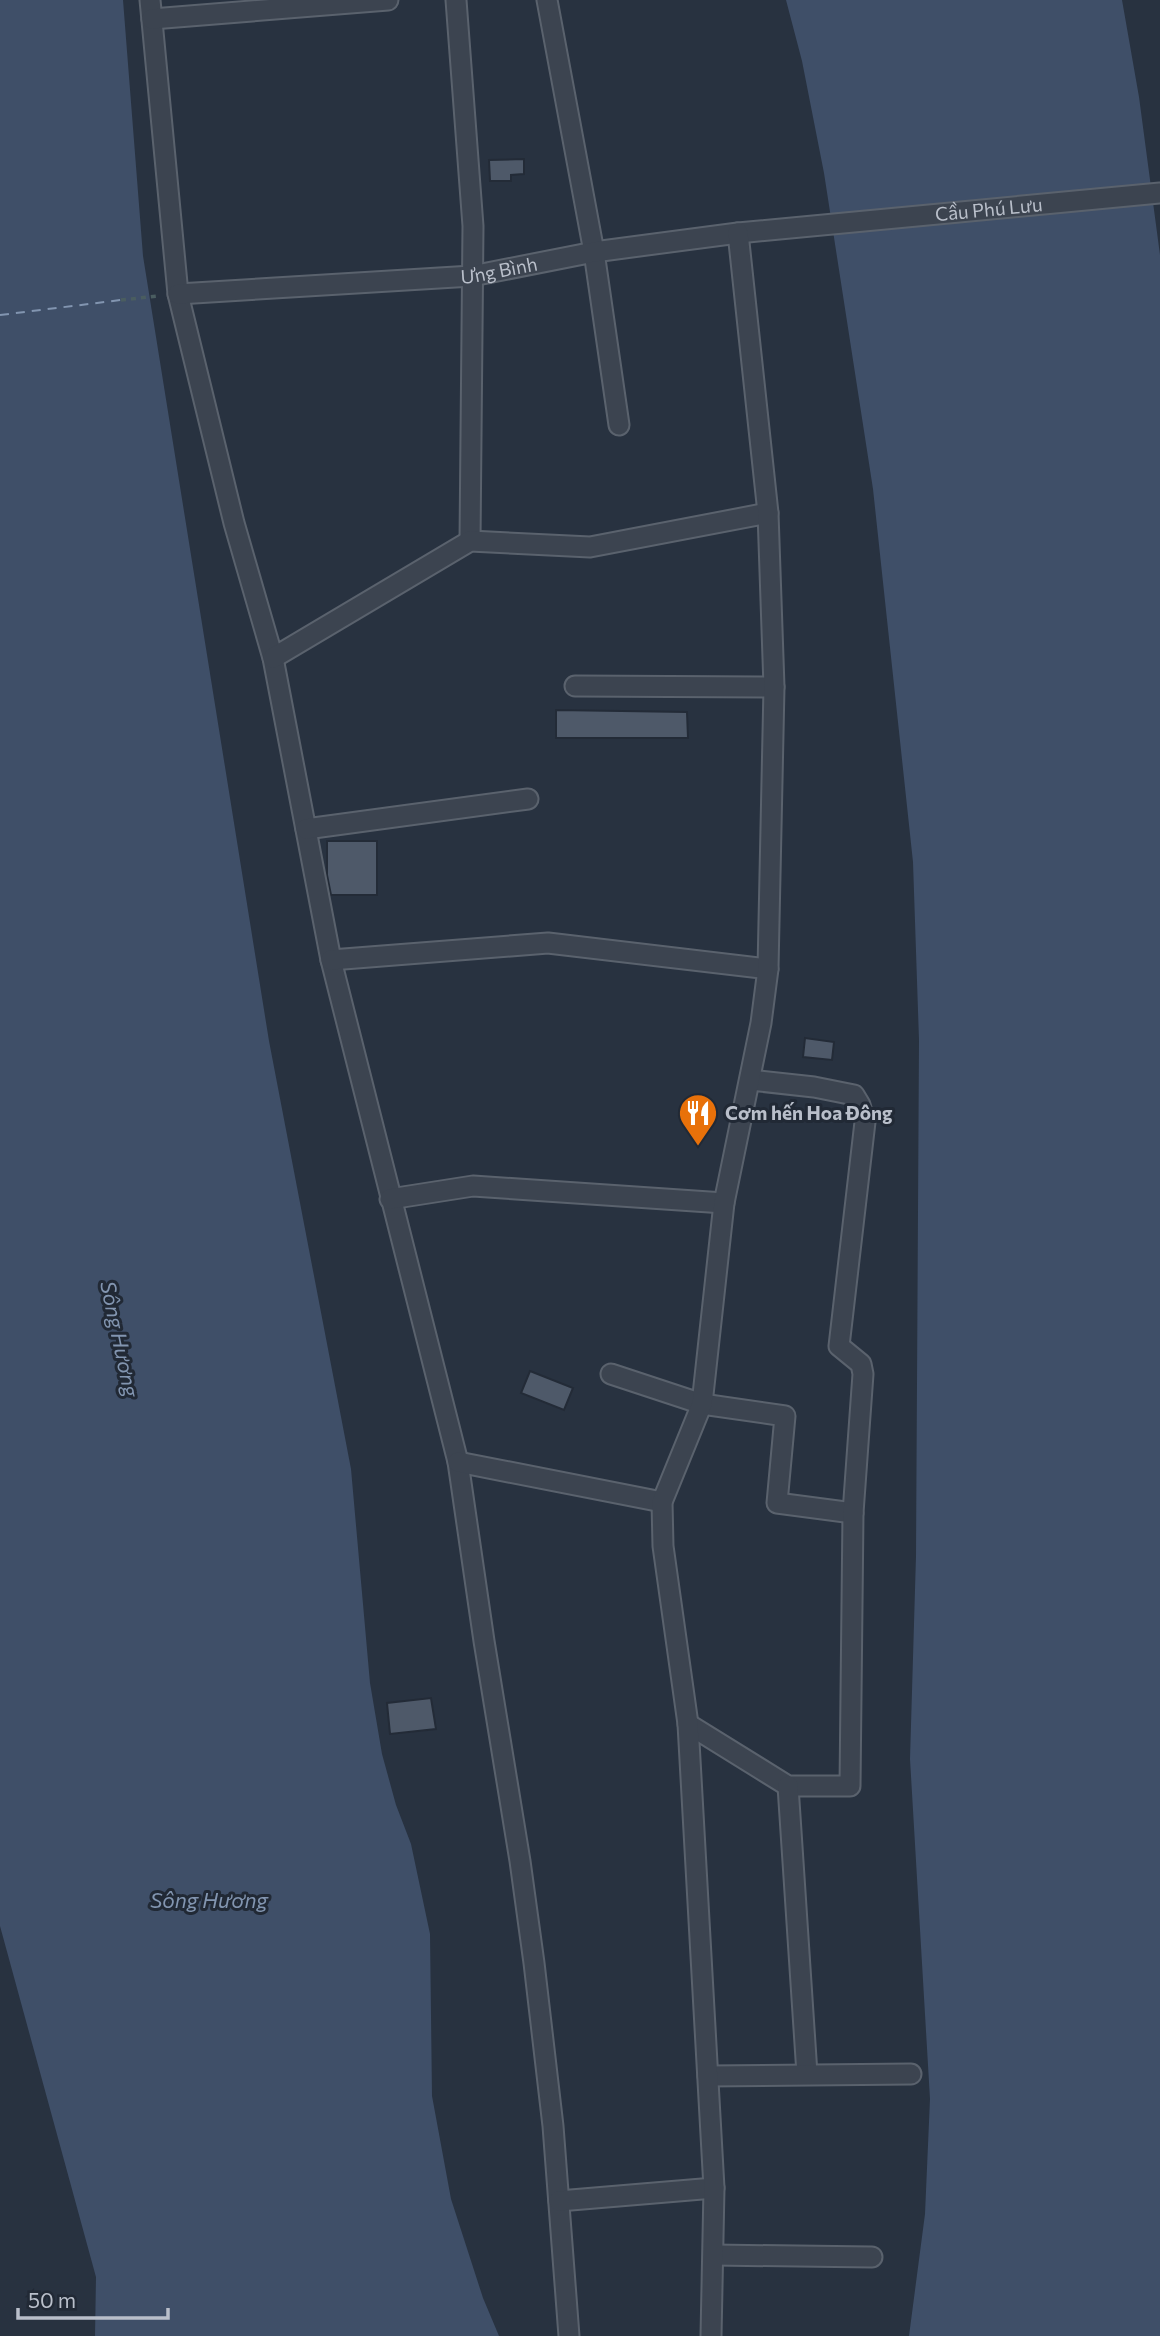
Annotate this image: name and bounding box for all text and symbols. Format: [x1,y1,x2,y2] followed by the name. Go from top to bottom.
[934,192,1043,225] street label: Cầu Phú Lưu
[460,251,539,288] street label: Ưng Bình
[677,1092,719,1147] restaurant icon: Cơm hến Hoa Đông
[725,1101,893,1124] place label: Cơm hến Hoa Đông
[96,1278,145,1401] water label: Sông Hương
[150,1887,270,1912] water label: Sông Hương
[18,2276,168,2320] scale bar
[28,2287,76,2312] text: 50 m

